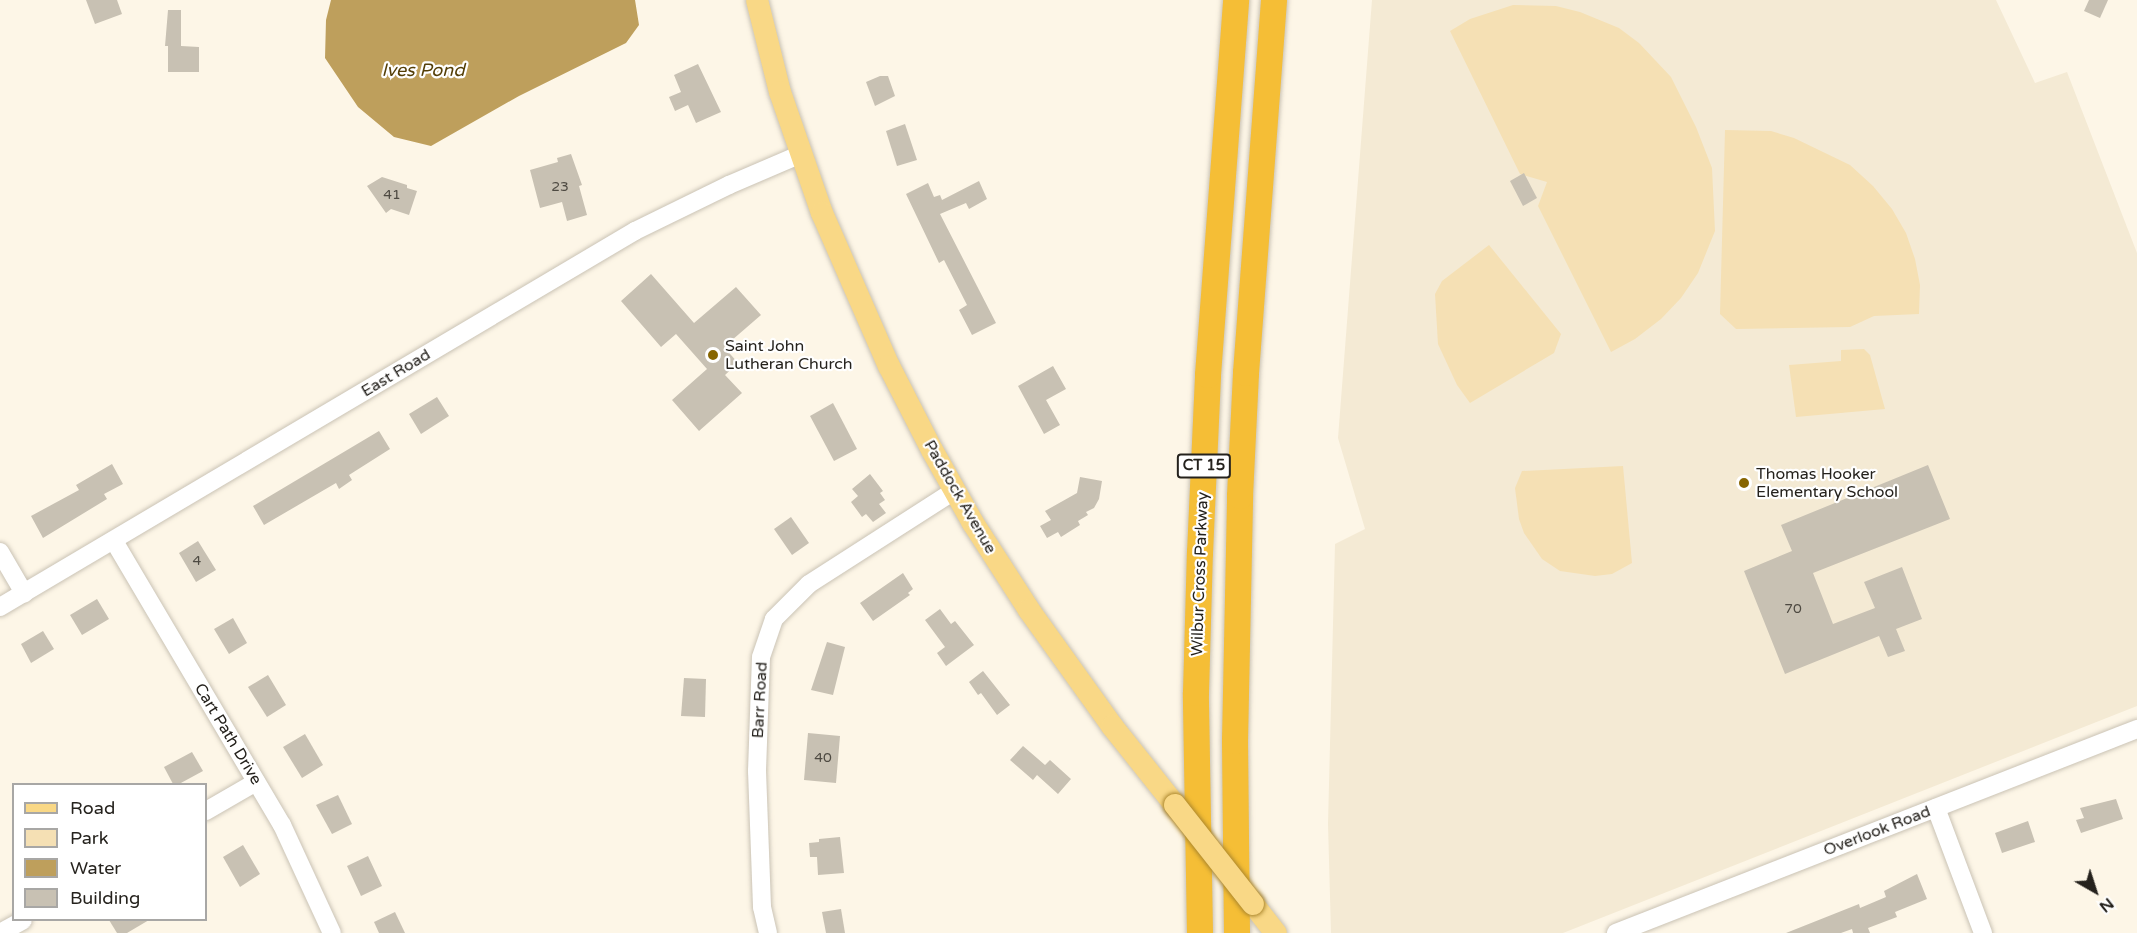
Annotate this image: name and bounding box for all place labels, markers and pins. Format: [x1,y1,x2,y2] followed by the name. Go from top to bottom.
[725,336,853,374] place label: Saint John Lutheran Church
[706,348,720,362] marker: Saint John Lutheran Church
[1756,464,1898,502] place label: Thomas Hooker Elementary School
[1737,476,1751,490] marker: Thomas Hooker Elementary School

